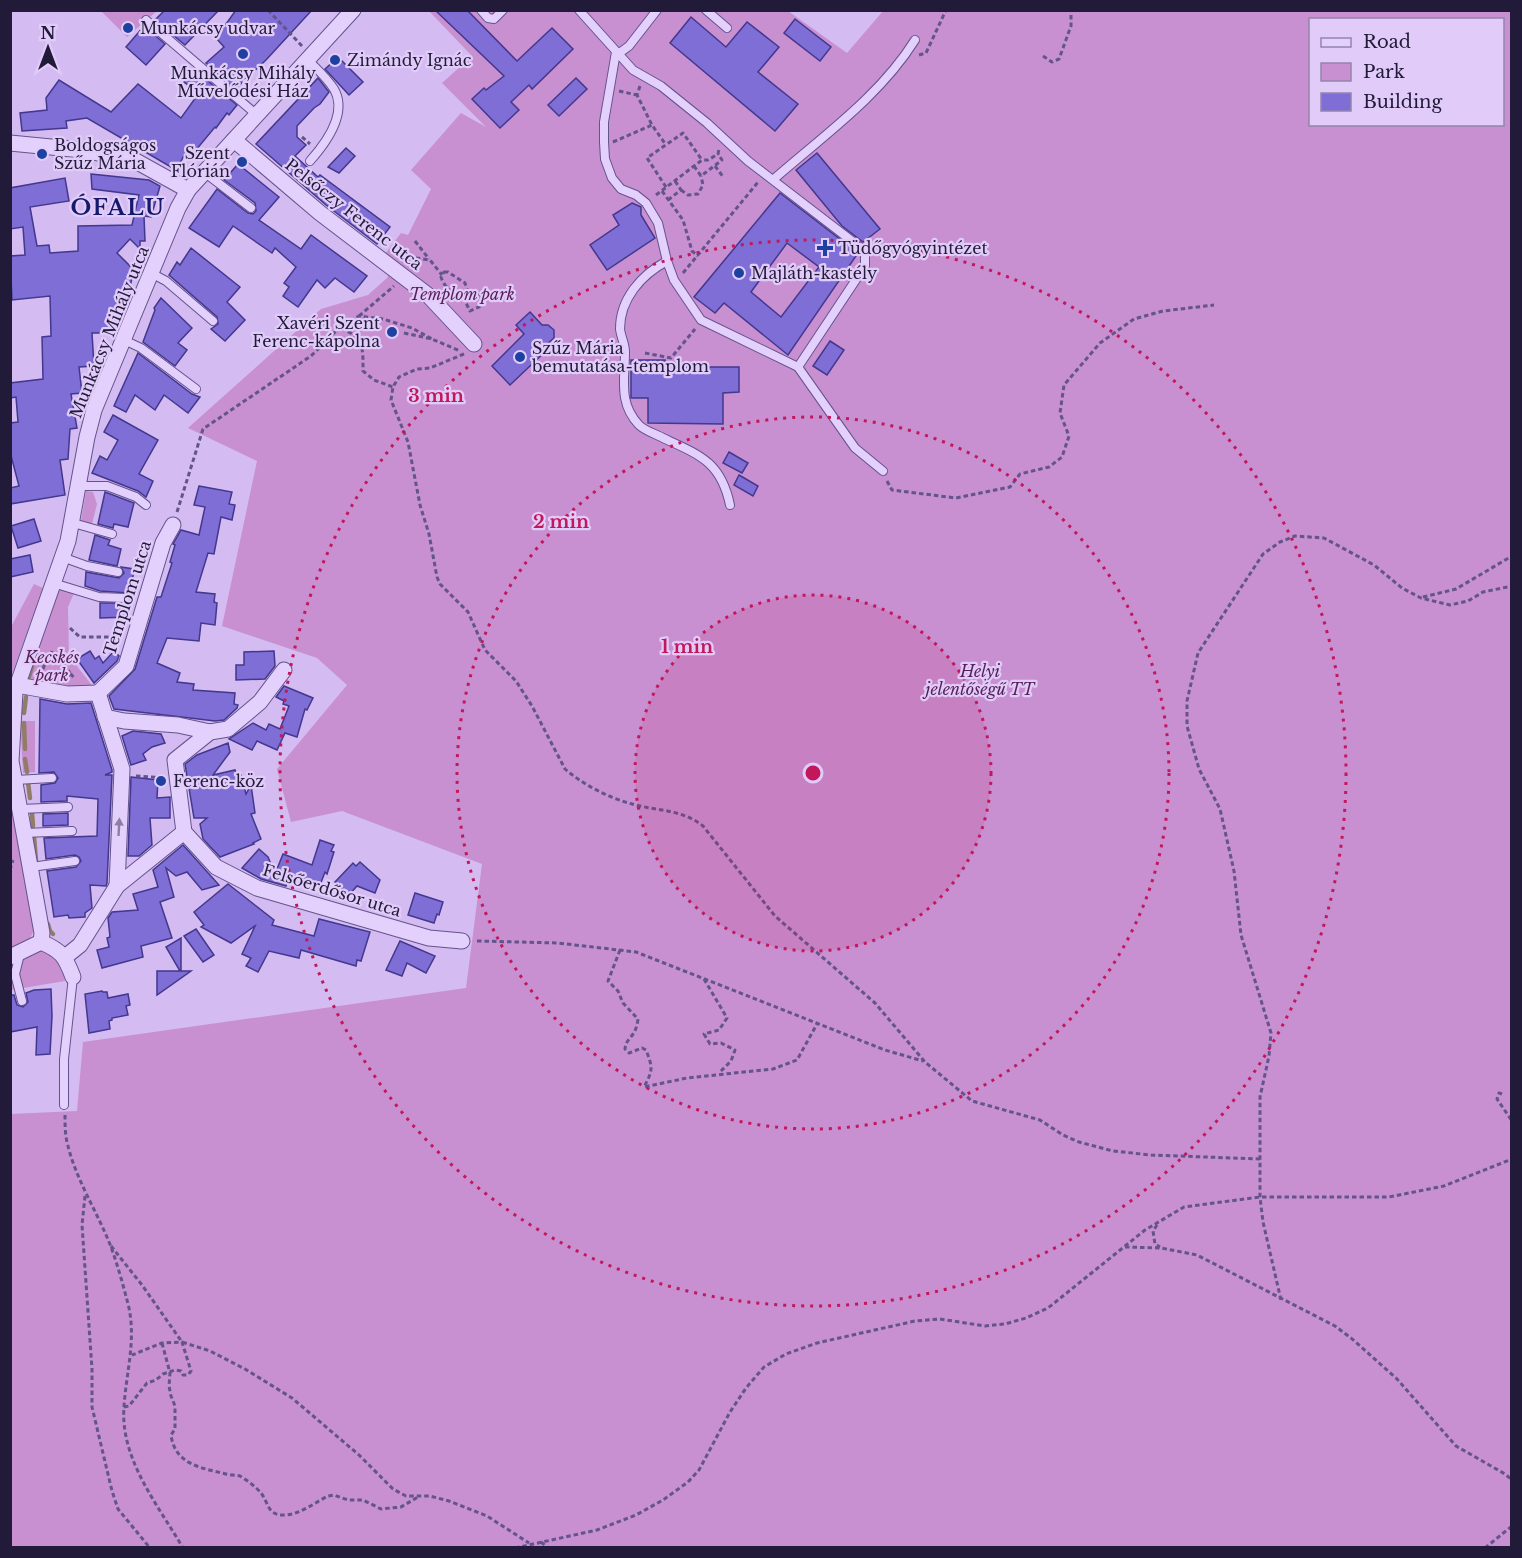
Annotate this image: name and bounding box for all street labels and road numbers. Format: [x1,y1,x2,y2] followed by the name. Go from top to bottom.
[281,154,427,274] street label: Pelsőczy Ferenc utca
[65,243,153,421] street label: Munkácsy Mihály utca
[99,538,155,658] street label: Templom utca
[260,859,404,921] street label: Felsőerdősor utca

